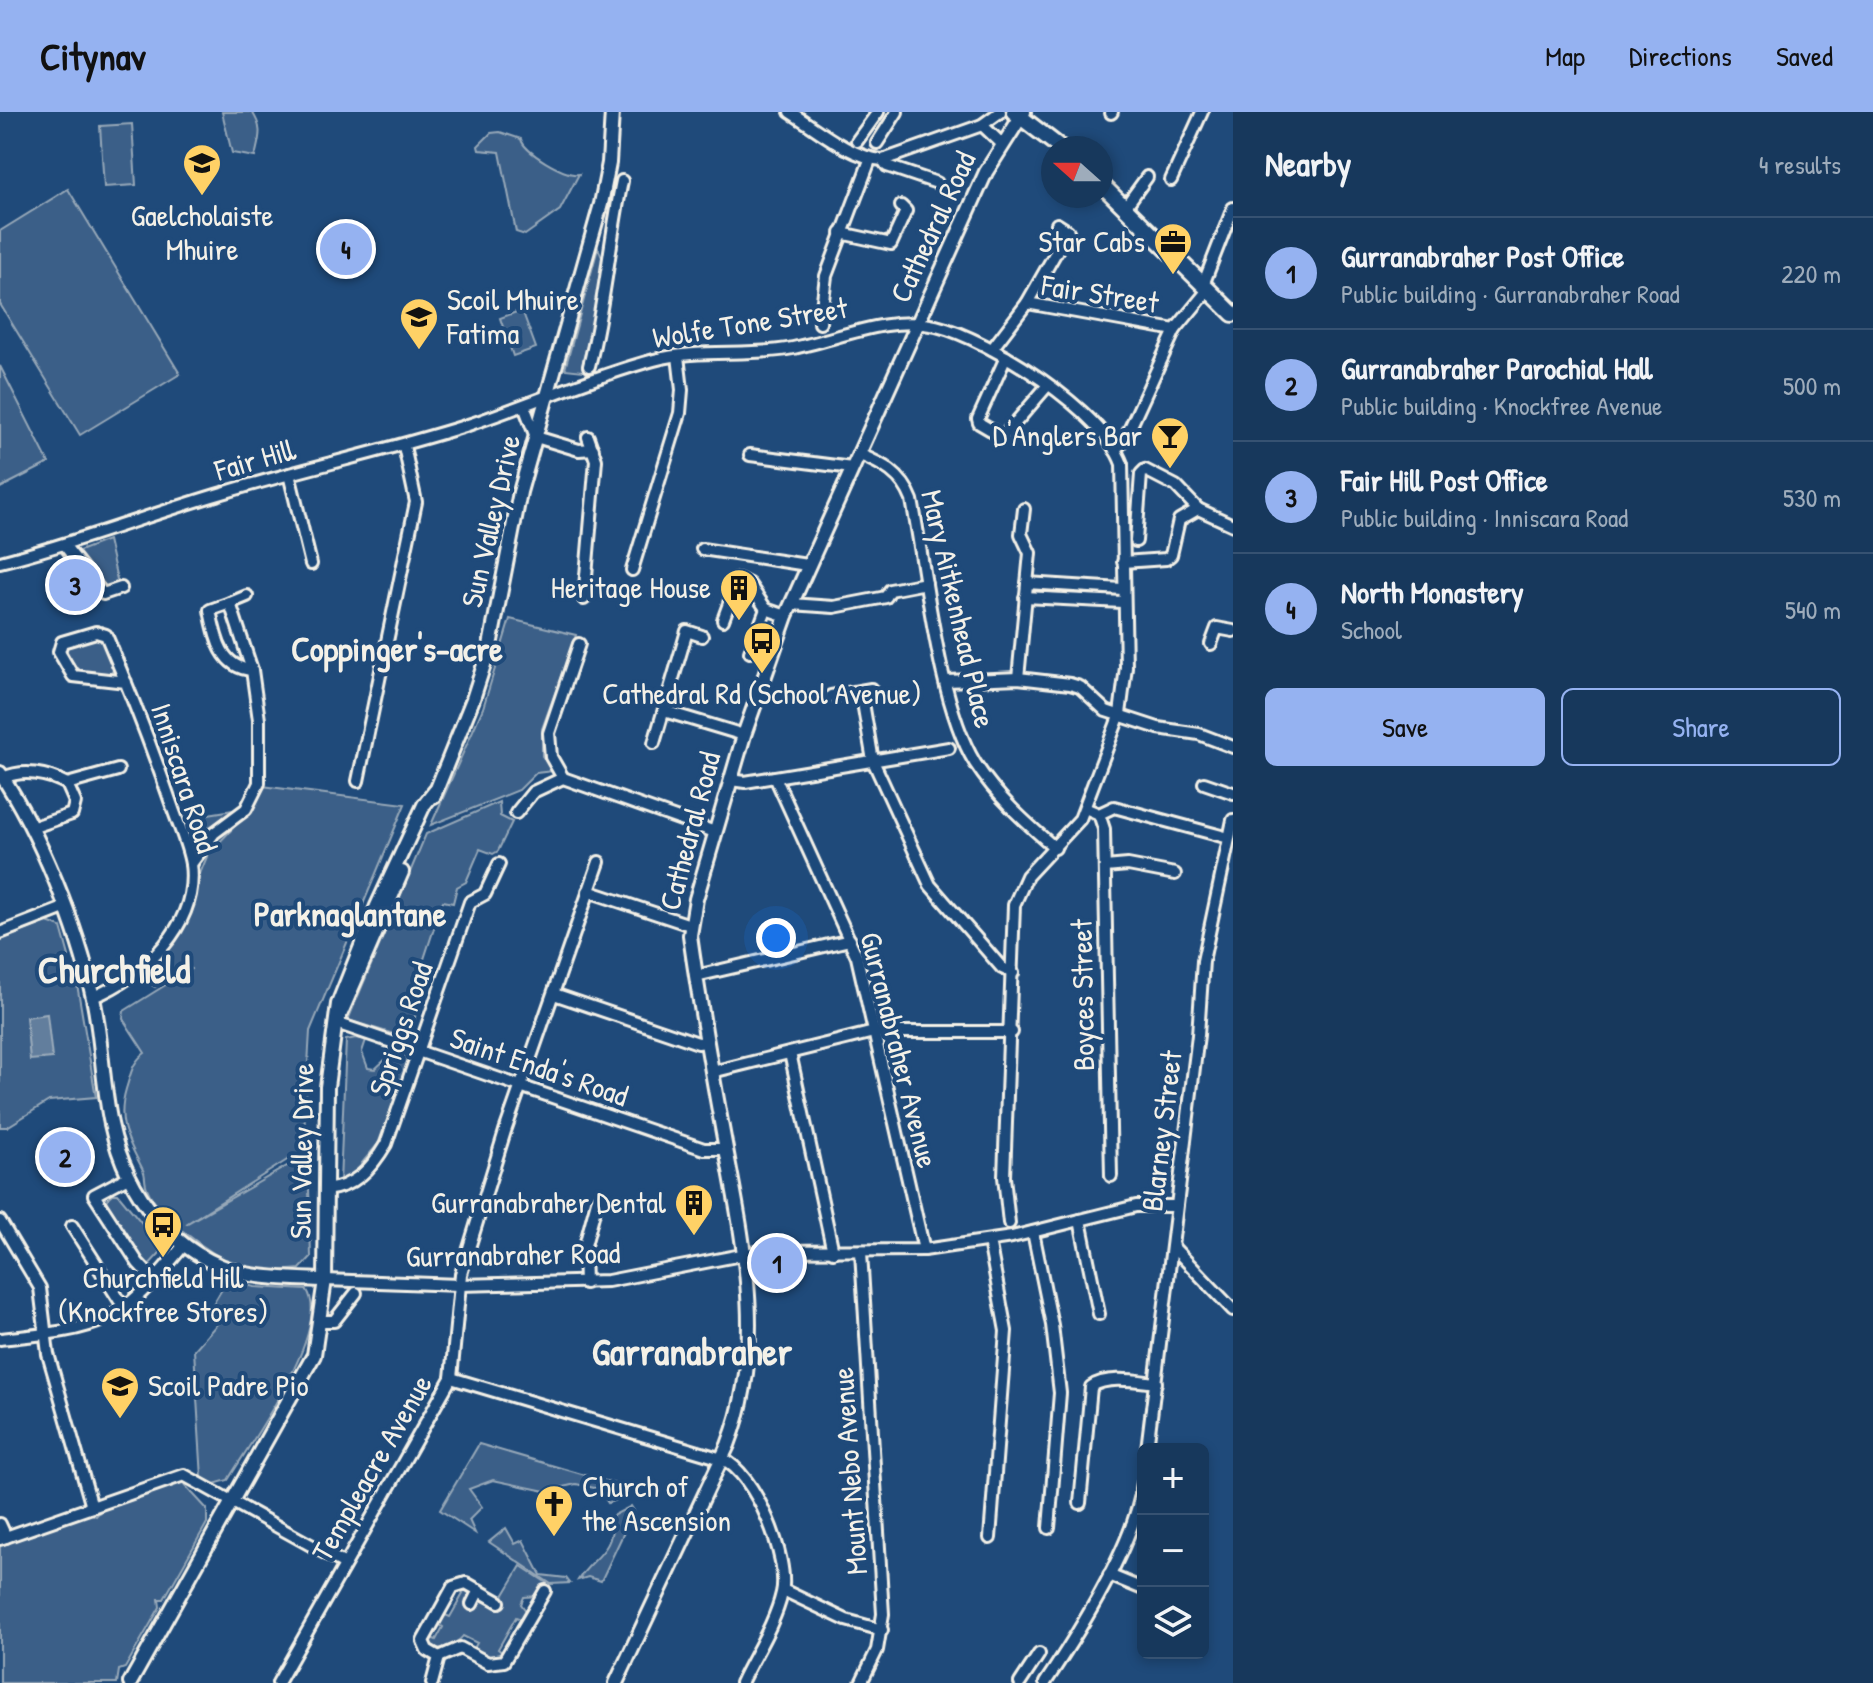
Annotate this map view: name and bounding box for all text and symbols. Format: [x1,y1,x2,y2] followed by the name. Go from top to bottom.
[40,30,146,82] text: Citynav
[1545,37,1585,75] text: Map
[1629,37,1732,75] text: Directions
[1776,37,1833,75] text: Saved
[1041,136,1113,208] north arrow
[1265,141,1351,187] text: Nearby
[181,142,223,197] school or university icon: Gaelcholaiste Mhuire
[880,144,985,308] street label: Cathedral Road
[1759,147,1841,182] text: 4 results
[131,195,273,269] place label: Gaelcholaiste Mhuire
[320,219,372,279] pin: 4
[1039,221,1145,261] place label: Star Cabs
[1152,221,1194,276] office icon: Star Cabs
[1341,236,1624,276] text: Gurranabraher Post Office
[1286,256,1296,291] text: 1
[1781,256,1841,291] text: 220 m
[1038,264,1162,322] street label: Fair Street
[1341,276,1680,311] text: Public building · Gurranabraher Road
[446,279,579,353] place label: Scoil Mhuire Fatima
[650,287,851,357] street label: Wolfe Tone Street
[398,296,440,351] school or university icon: Scoil Mhuire Fatima
[1341,348,1652,388] text: Gurranabraher Parochial Hall
[1285,368,1297,403] text: 2
[1783,368,1841,403] text: 500 m
[1341,388,1662,423] text: Public building · Knockfree Avenue
[993,415,1142,455] place label: D'Anglers Bar
[1149,415,1191,470] bar icon: D'Anglers Bar
[209,428,301,490] street label: Fair Hill
[451,431,529,611] street label: Sun Valley Drive
[1341,460,1548,500] text: Fair Hill Post Office
[1285,480,1297,515] text: 3
[1783,480,1841,515] text: 530 m
[912,486,1006,732] street label: Mary Aitkenhead Place
[1341,500,1628,535] text: Public building · Inniscara Road
[49,555,101,615] pin: 3
[551,567,711,607] place label: Heritage House
[718,567,760,622] building icon: Heritage House
[1341,572,1524,612] text: North Monastery
[1286,592,1296,627] text: 4
[1785,592,1841,627] text: 540 m
[1341,612,1402,647] text: School
[741,620,783,675] bus stop icon: Cathedral Rd (School Avenue)
[291,626,503,673] district label: Coppinger's-acre
[602,673,922,713] place label: Cathedral Rd (School Avenue)
[1265,688,1545,766] button: Save
[1561,688,1841,766] button: Share
[142,698,228,858] street label: Inniscara Road
[649,747,729,914] street label: Cathedral Road
[254,891,447,938] district label: Parknaglantane
[756,918,796,958] your location
[1061,918,1103,1071] street label: Boyces Street
[851,928,949,1172] street label: Gurranabraher Avenue
[38,943,190,995] district label: Churchfield
[358,956,442,1101] street label: Spriggs Road
[445,1017,634,1115] street label: Saint Enda's Road
[1131,1048,1191,1213] street label: Blarney Street
[279,1063,323,1239] street label: Sun Valley Drive
[39,1127,91,1187] pin: 2
[431,1182,666,1222] place label: Gurranabraher Dental
[673,1182,715,1237] building icon: Gurranabraher Dental
[142,1204,184,1259] bus stop icon: Churchfield Hill (Knockfree Stores)
[405,1232,621,1276] street label: Gurranabraher Road
[751,1233,803,1293] pin: 1
[58,1257,268,1331] place label: Churchfield Hill (Knockfree Stores)
[592,1325,792,1377] district label: Garranabraher
[99,1365,141,1420] school or university icon: Scoil Padre Pio
[148,1365,309,1405] place label: Scoil Padre Pio
[822,1366,876,1576] street label: Mount Nebo Avenue
[302,1367,441,1568] street label: Templeacre Avenue
[1137,1443,1209,1659] map controls
[1137,1443,1209,1515] button: +
[582,1466,731,1540] place label: Church of the Ascension
[533,1483,575,1538] church icon: Church of the Ascension
[1137,1515,1209,1587] button: −
[1137,1587,1209,1659] button: layers

